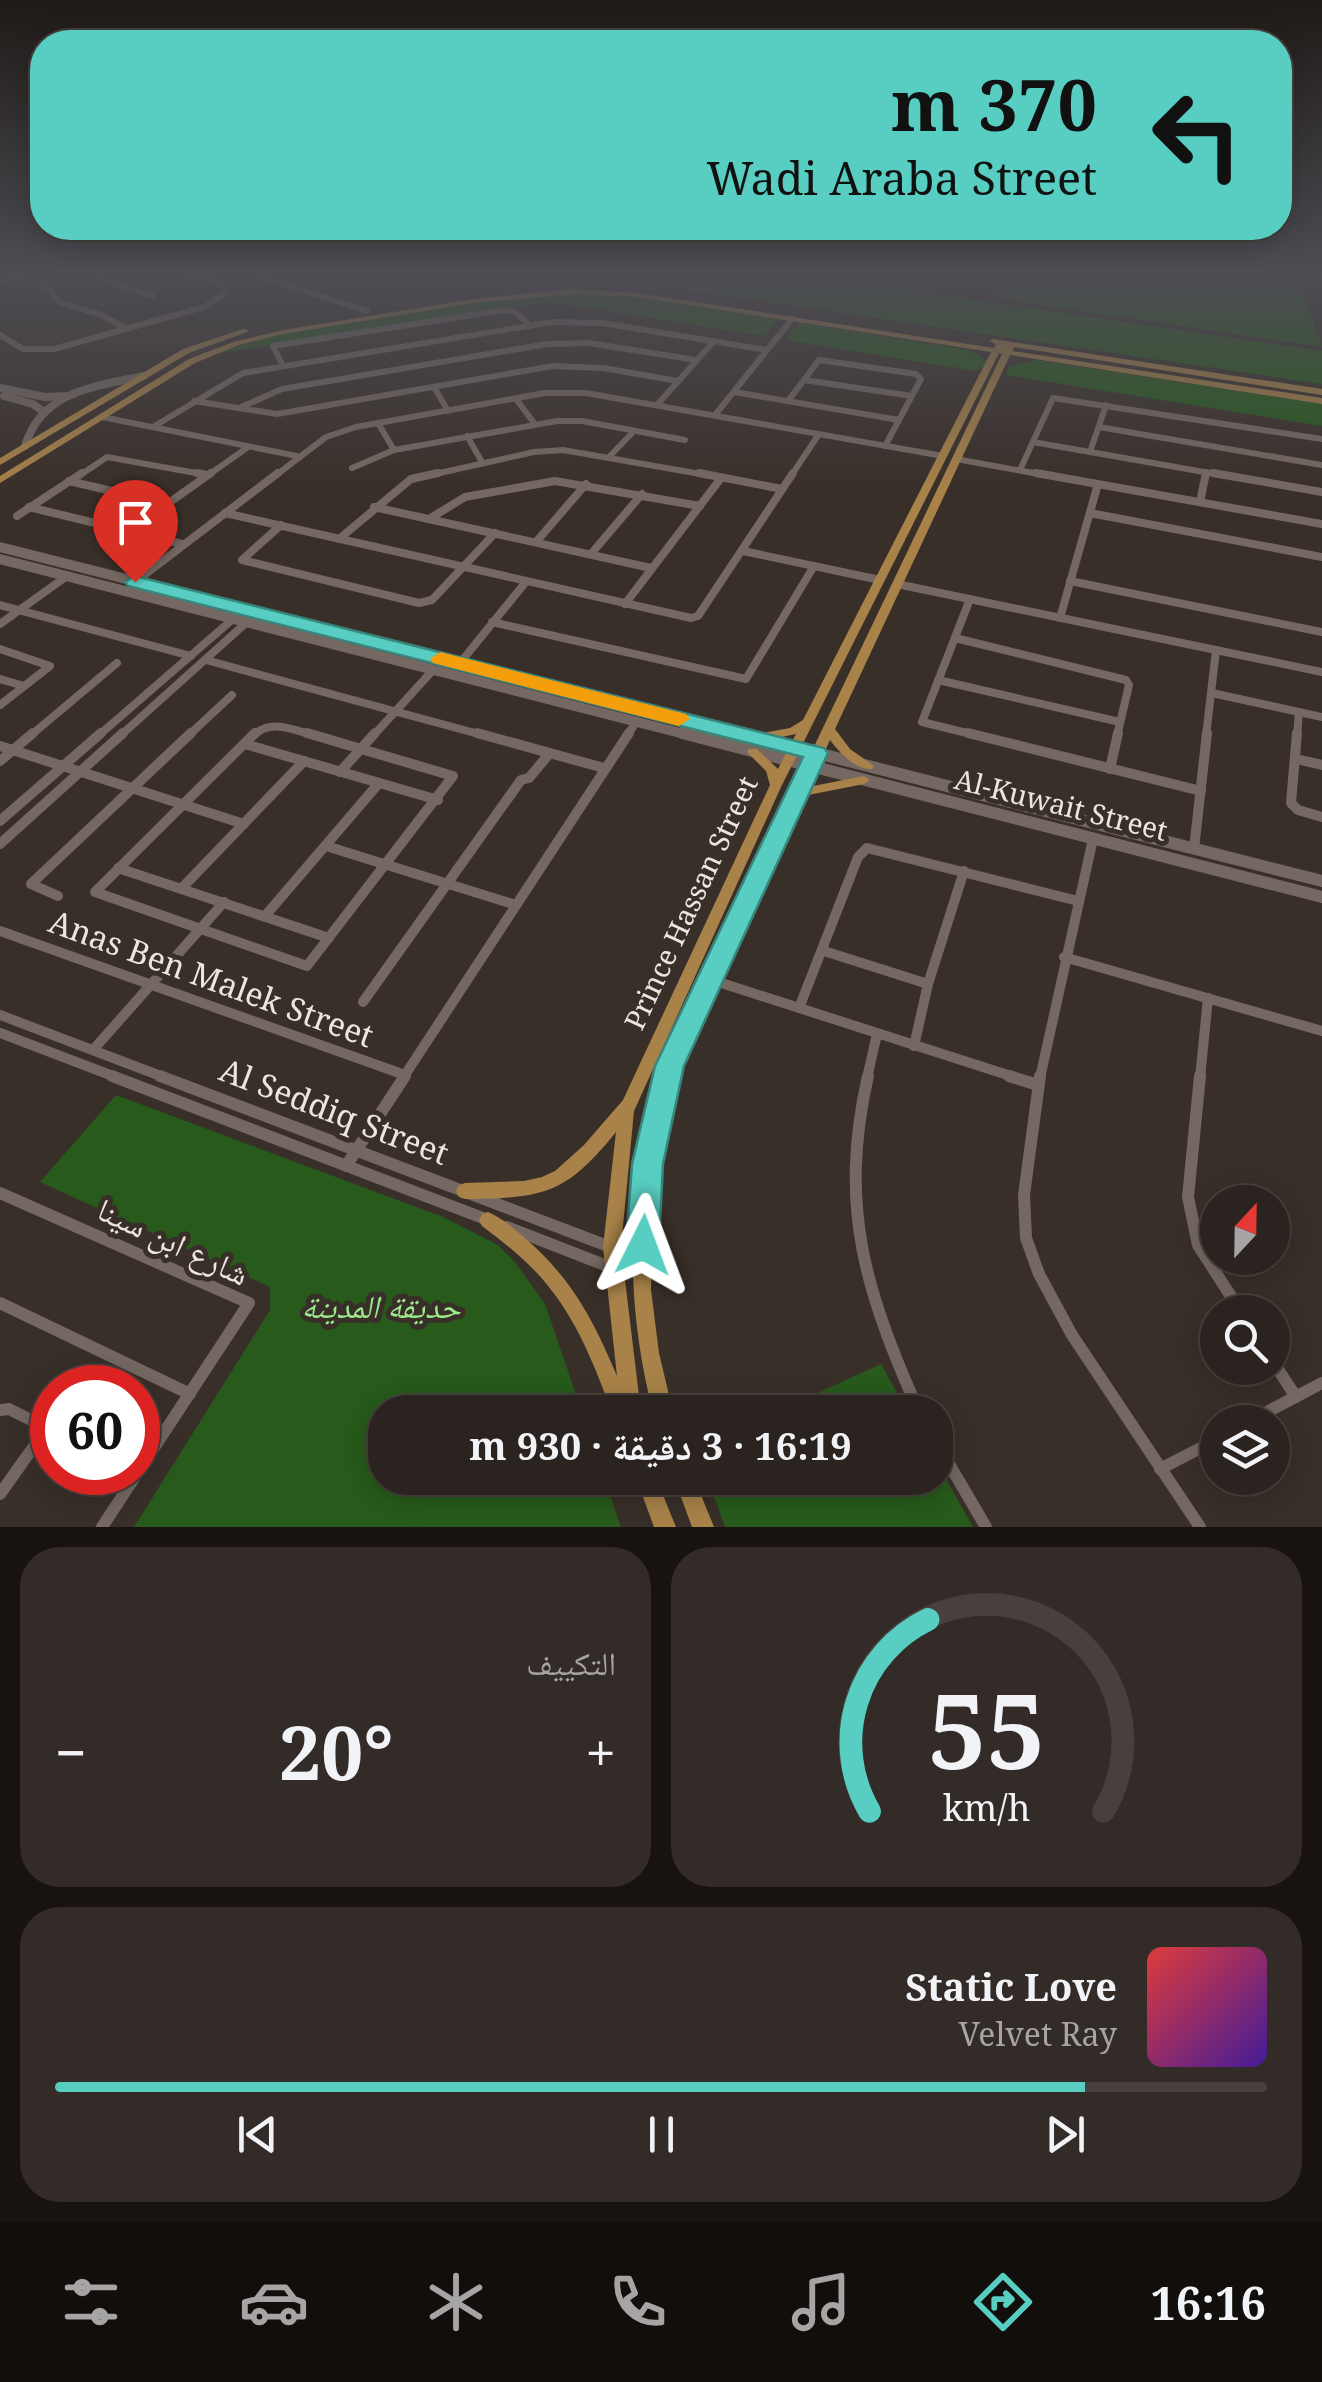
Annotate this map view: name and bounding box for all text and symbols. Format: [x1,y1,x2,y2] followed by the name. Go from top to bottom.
[891,56,1097,152] text: 370 m
[1132,70,1262,200] icon: left
[706,147,1097,208] text: Wadi Araba Street
[93,480,178,583] pin
[108,495,163,550] icon: arrive
[951,759,1172,849] street label: Al-Kuwait Street
[615,770,766,1035] street label: Prince Hassan Street
[43,899,380,1056] street label: Anas Ben Malek Street
[214,1047,455,1174] street label: Al Seddiq Street
[1200,1185,1290,1275] north arrow
[1200,1185,1290,1495] map controls
[91,1187,256,1294] street label: شارع ابن سينا
[591,1193,695,1297] position arrow
[301,1284,461,1327] park label: حديقة المدينة
[1200,1295,1290,1385] button: search
[30,1365,160,1495] speed limit sign: 60
[1200,1405,1290,1495] button: layers
[469,1419,852,1471] text: 16:19 · 3 دقيقة · 930 m
[526,1641,616,1684] text: التكييف
[928,1658,1045,1799] text: 55
[279,1700,393,1802] text: 20°
[55,1714,87,1789] text: −
[585,1714,616,1789] text: +
[943,1783,1030,1831] text: km/h
[905,1960,1117,2012] text: Static Love
[959,2012,1117,2055] text: Velvet Ray
[230,2107,285,2162] icon: previous
[634,2107,689,2162] icon: pause
[1038,2107,1093,2162] icon: next
[56,2267,126,2337] icon: filters
[239,2267,309,2337] icon: car
[421,2267,491,2337] icon: climate
[603,2267,673,2337] icon: phone
[786,2267,856,2337] icon: music
[968,2267,1038,2337] icon: directions
[1150,2272,1266,2333] text: 16:16

